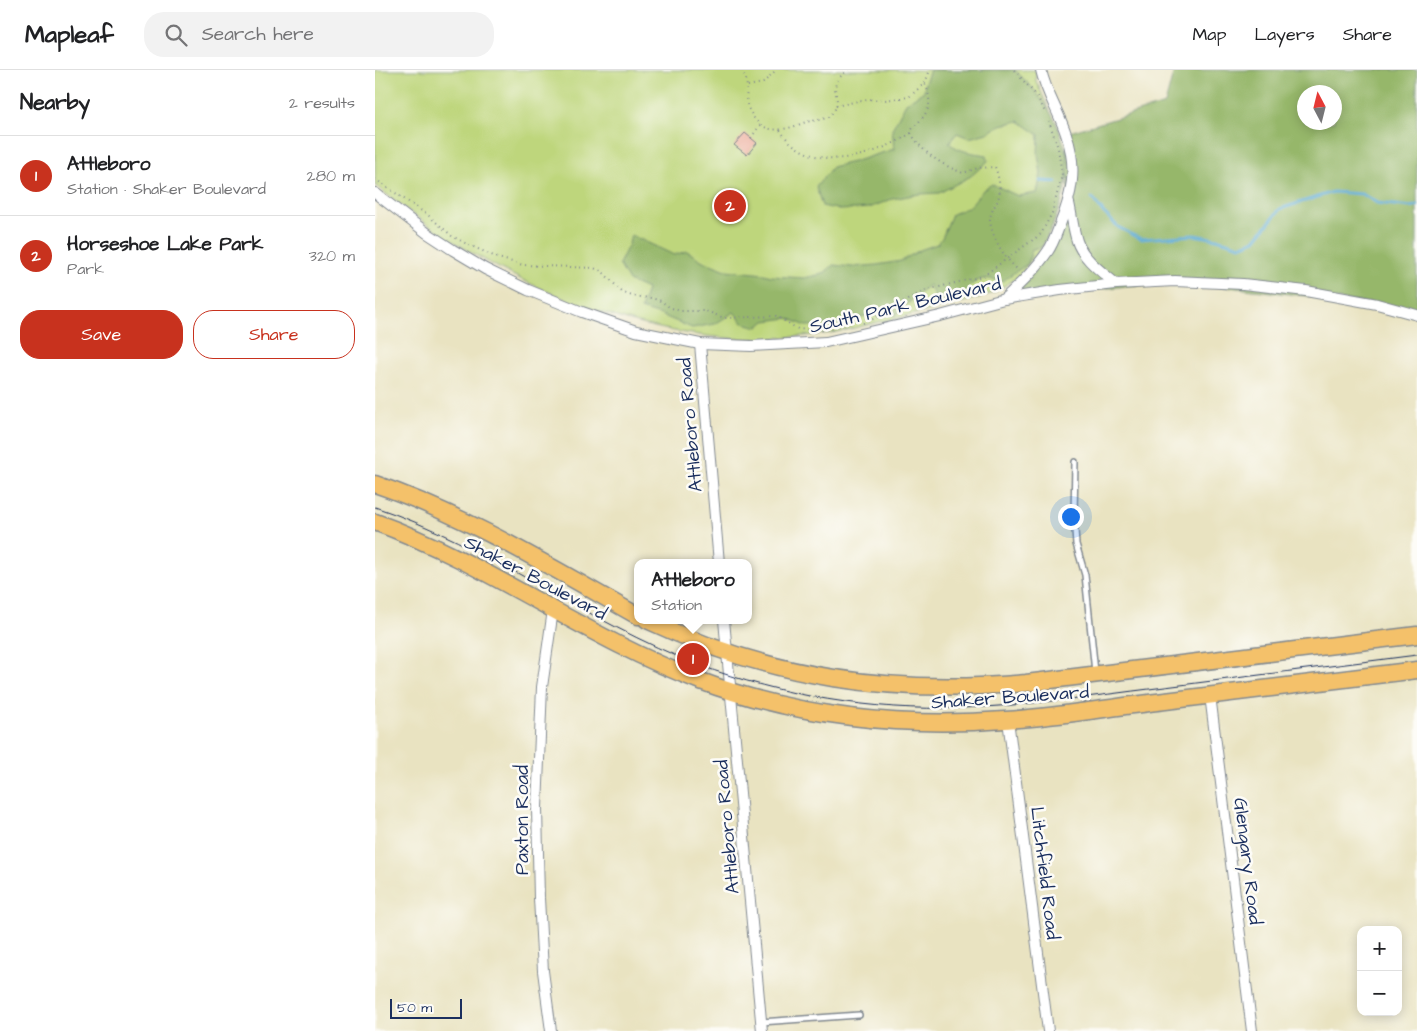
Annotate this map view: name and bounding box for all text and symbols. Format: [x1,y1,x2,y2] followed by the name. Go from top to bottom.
[144,12,494,57] search box
[25,18,114,52] text: Mapleaf
[162,21,190,49] icon: search
[202,21,314,48] text: Search here
[1192,22,1226,47] text: Map
[1254,22,1315,47] text: Layers
[1343,22,1392,47] text: Share
[1297,85,1342,130] north arrow
[20,88,90,117] text: Nearby
[289,92,355,114] text: 2 results
[67,151,150,178] text: Attleboro
[35,165,37,187] text: 1
[307,165,355,187] text: 280 m
[67,178,266,200] text: Station · Shaker Boulevard
[714,187,746,225] pin: 2
[67,231,263,258] text: Horseshoe Lake Park
[31,245,41,267] text: 2
[309,245,355,267] text: 320 m
[67,258,104,280] text: Park
[807,270,1004,341] street label: South Park Boulevard
[20,310,183,359] button: Save
[193,310,355,359] button: Share
[671,356,710,493] street label: Attleboro Road
[1058,504,1084,530] your location
[459,529,612,627] street label: Shaker Boulevard
[634,559,752,624] popup
[651,567,735,594] text: Attleboro
[651,594,702,616] text: Station
[677,640,709,678] pin: 1
[930,678,1090,716] street label: Shaker Boulevard
[708,758,747,895] street label: Attleboro Road
[509,765,536,875] street label: Paxton Road
[1225,796,1269,927] street label: Glengary Road
[1023,805,1066,941] street label: Litchfield Road
[1357,926,1402,1016] map controls
[1357,926,1402,971] button: +
[1357,971,1402,1016] button: −
[390,996,463,1019] scale bar
[397,998,432,1018] text: 50 m

